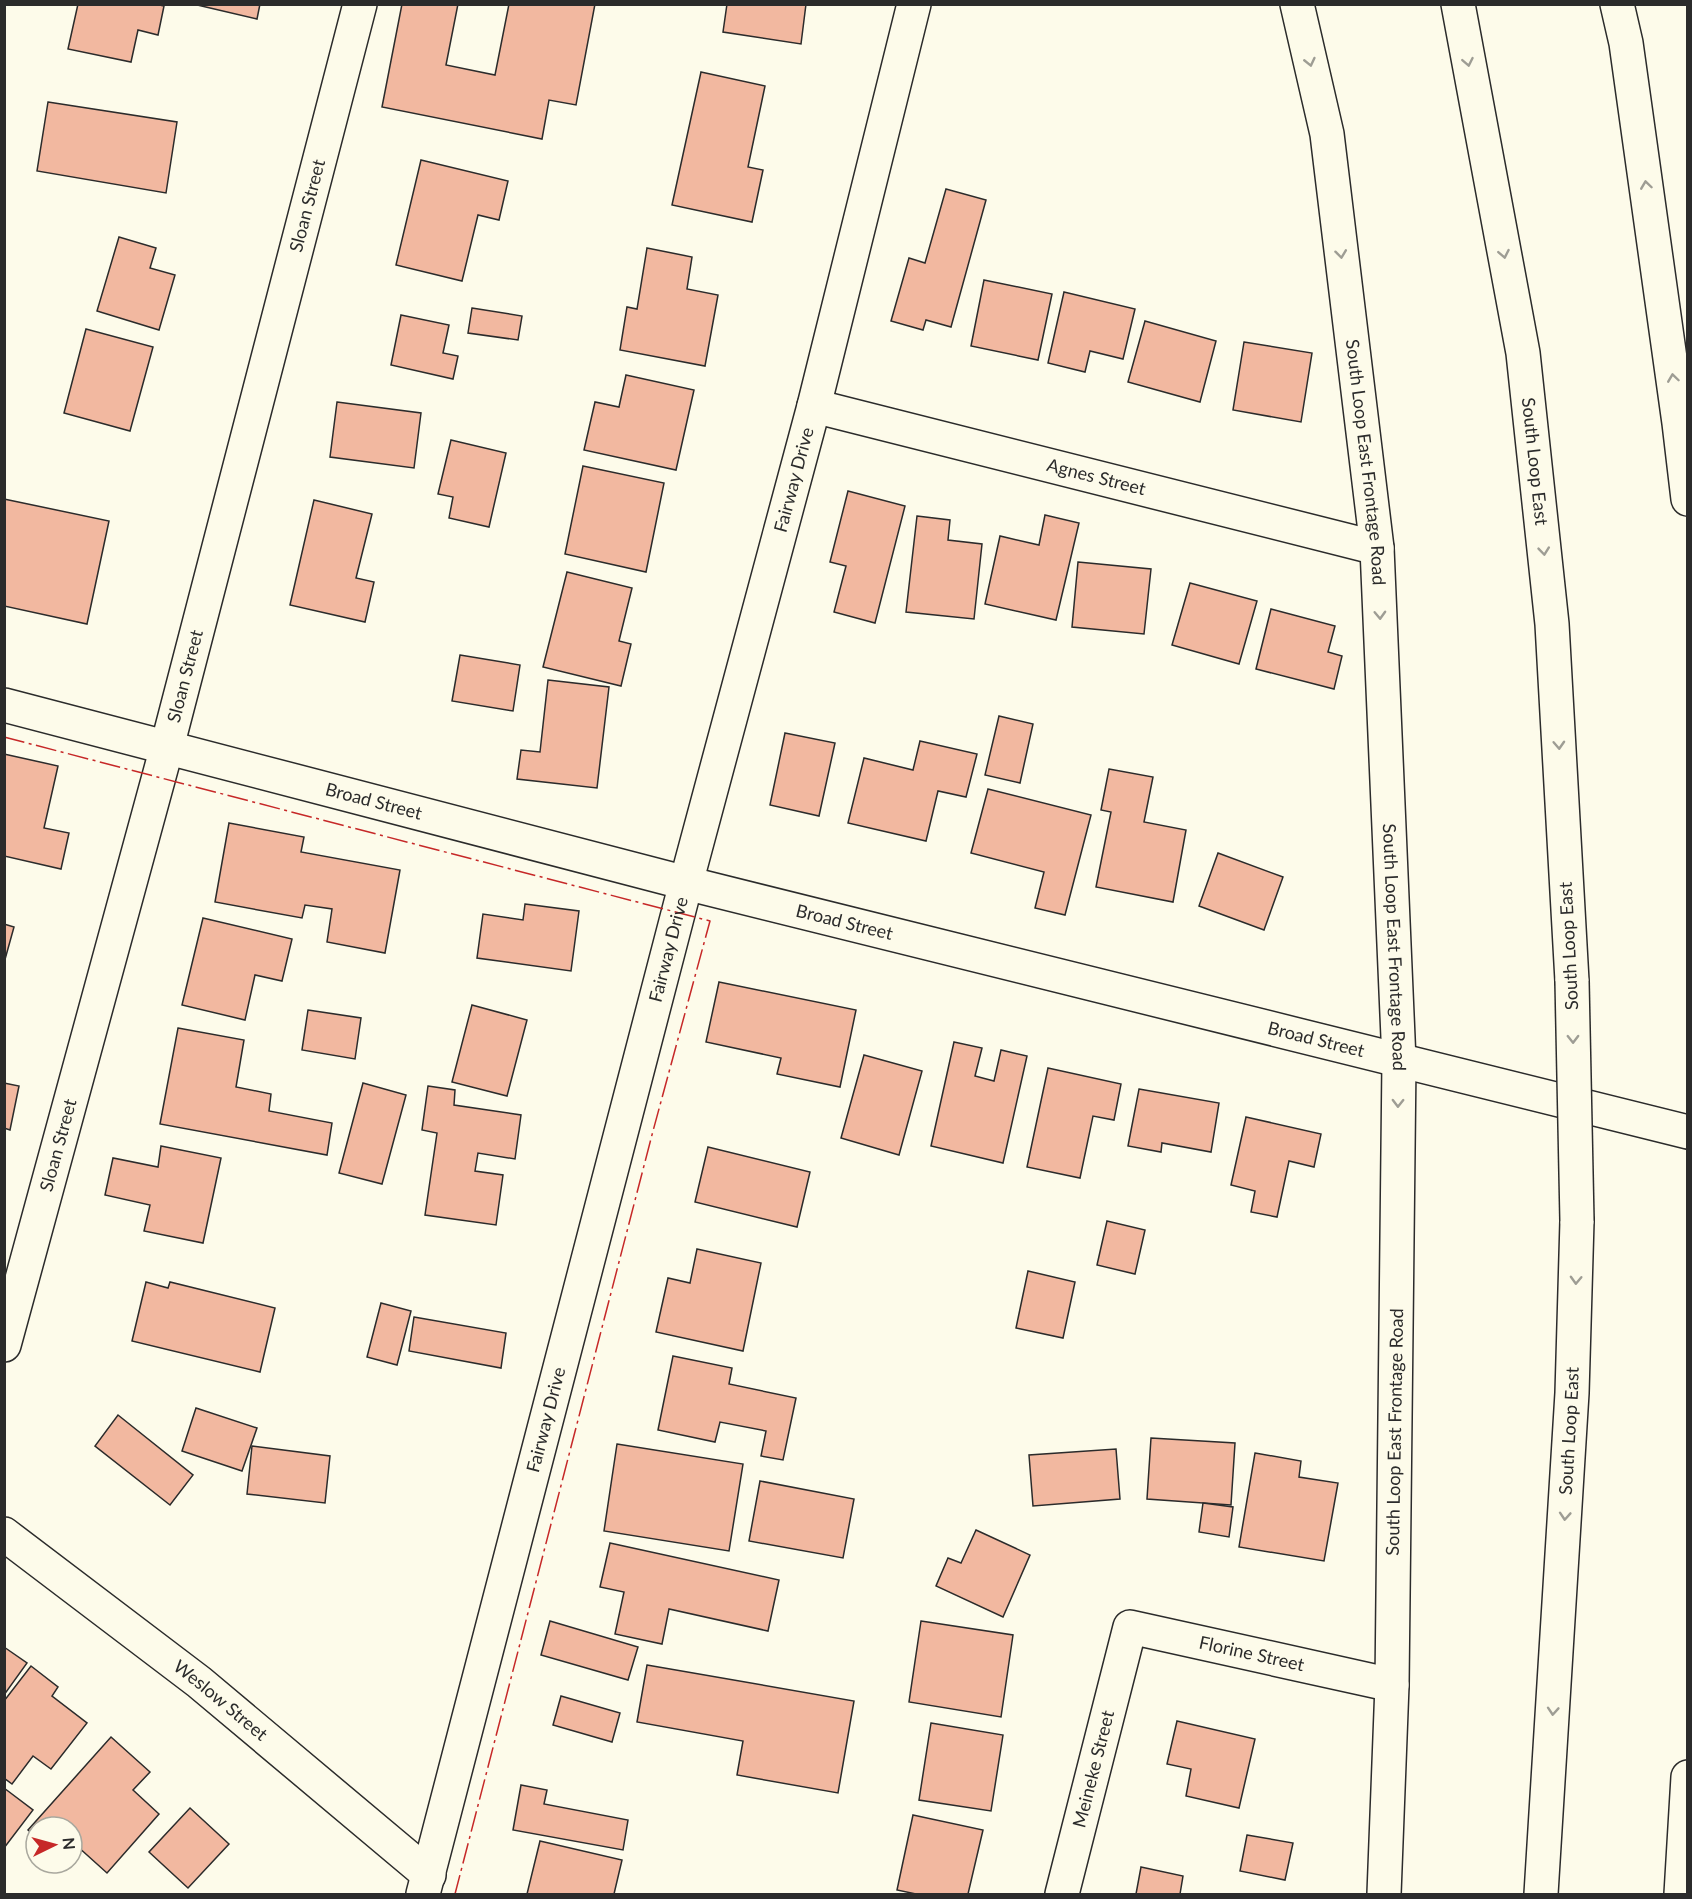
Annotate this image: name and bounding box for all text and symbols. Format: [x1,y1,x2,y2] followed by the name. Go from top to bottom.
[1303,56,1316,66] one-way arrow
[1461,57,1474,67] one-way arrow
[284,156,329,254] street label: Sloan Street
[1640,180,1653,190] one-way arrow
[1497,248,1510,258] one-way arrow
[1335,249,1347,258] one-way arrow
[1342,338,1391,586] street label: South Loop East Frontage Road
[1667,373,1679,383] one-way arrow
[1518,396,1553,527] street label: South Loop East
[769,425,818,535] street label: Fairway Drive
[1045,453,1149,499] street label: Agnes Street
[1537,546,1550,555] one-way arrow
[1373,610,1386,619] one-way arrow
[162,627,207,725] street label: Sloan Street
[1552,741,1565,750] one-way arrow
[323,777,425,824] street label: Broad Street
[1379,823,1411,1071] street label: South Loop East Frontage Road
[1554,881,1582,1011] street label: South Loop East
[644,894,692,1004] street label: Fairway Drive
[794,899,896,944] street label: Broad Street
[1266,1016,1367,1061] street label: Broad Street
[1567,1035,1580,1044] one-way arrow
[34,1096,81,1194] street label: Sloan Street
[1392,1099,1404,1108] one-way arrow
[1569,1275,1582,1284] one-way arrow
[1381,1308,1407,1556] street label: South Loop East Frontage Road
[521,1365,570,1475] street label: Fairway Drive
[1554,1366,1583,1496] street label: South Loop East
[1558,1512,1571,1521] one-way arrow
[1197,1631,1307,1675] street label: Florine Street
[170,1655,273,1745] street label: Weslow Street
[1067,1707,1118,1830] street label: Meineke Street
[1546,1707,1559,1716] one-way arrow
[24,1815,84,1875] north arrow
[59,1837,79,1851] text: N

